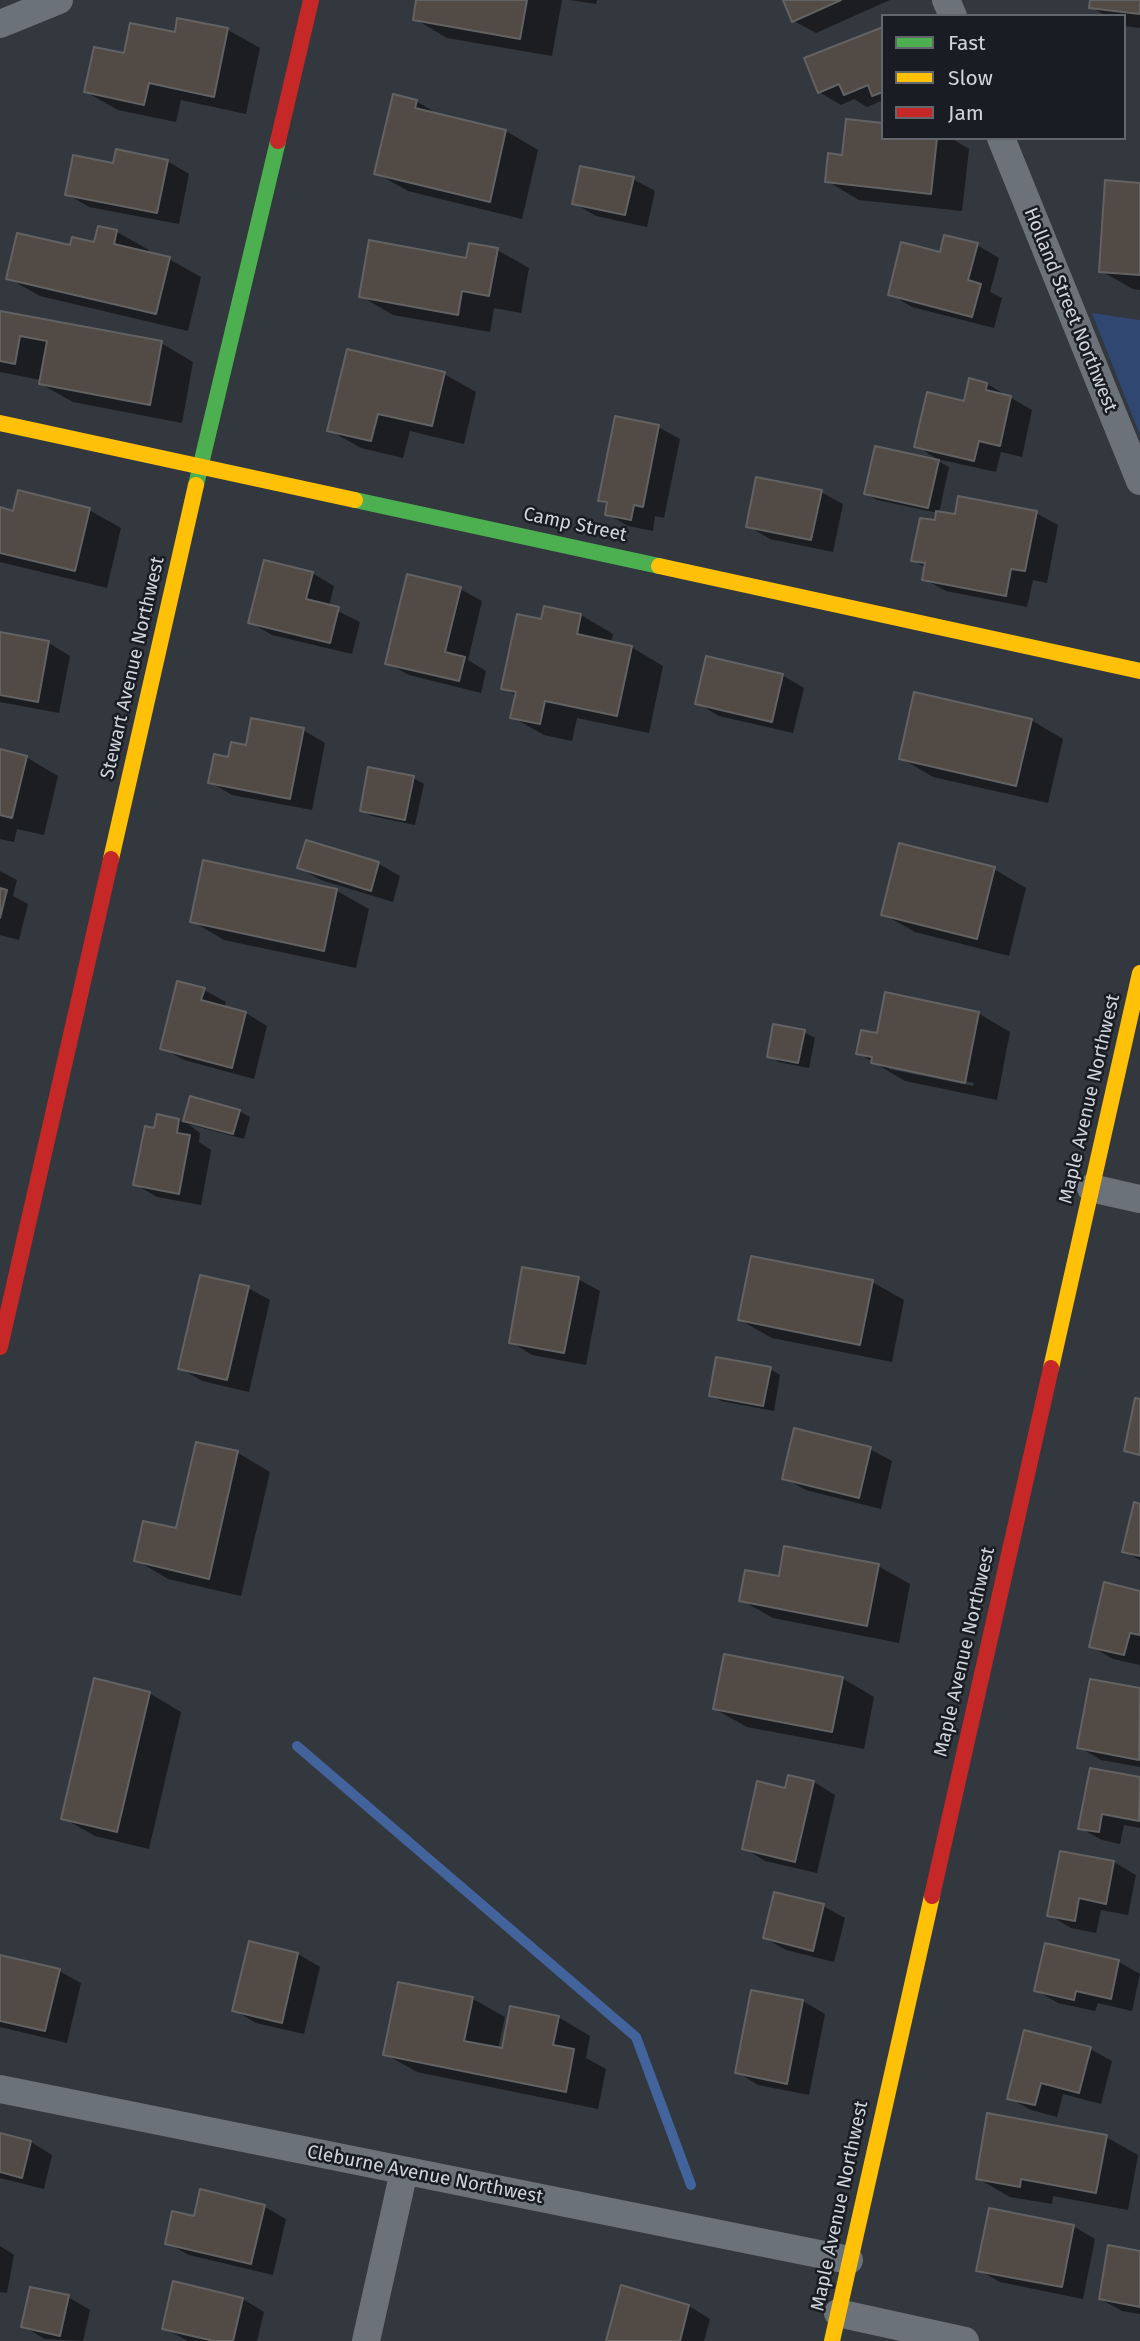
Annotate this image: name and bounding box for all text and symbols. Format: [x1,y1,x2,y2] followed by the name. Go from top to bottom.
[881,14,1126,140] legend
[948,30,986,56] text: Fast
[948,65,993,91] text: Slow
[948,100,984,126] text: Jam
[1018,204,1122,416] street label: Holland Street Northwest
[521,503,629,547] street label: Camp Street
[96,555,170,781] street label: Stewart Avenue Northwest
[1055,992,1125,1206] street label: Maple Avenue Northwest
[930,1545,1000,1759] street label: Maple Avenue Northwest
[807,2099,873,2313] street label: Maple Avenue Northwest
[305,2141,545,2209] street label: Cleburne Avenue Northwest

